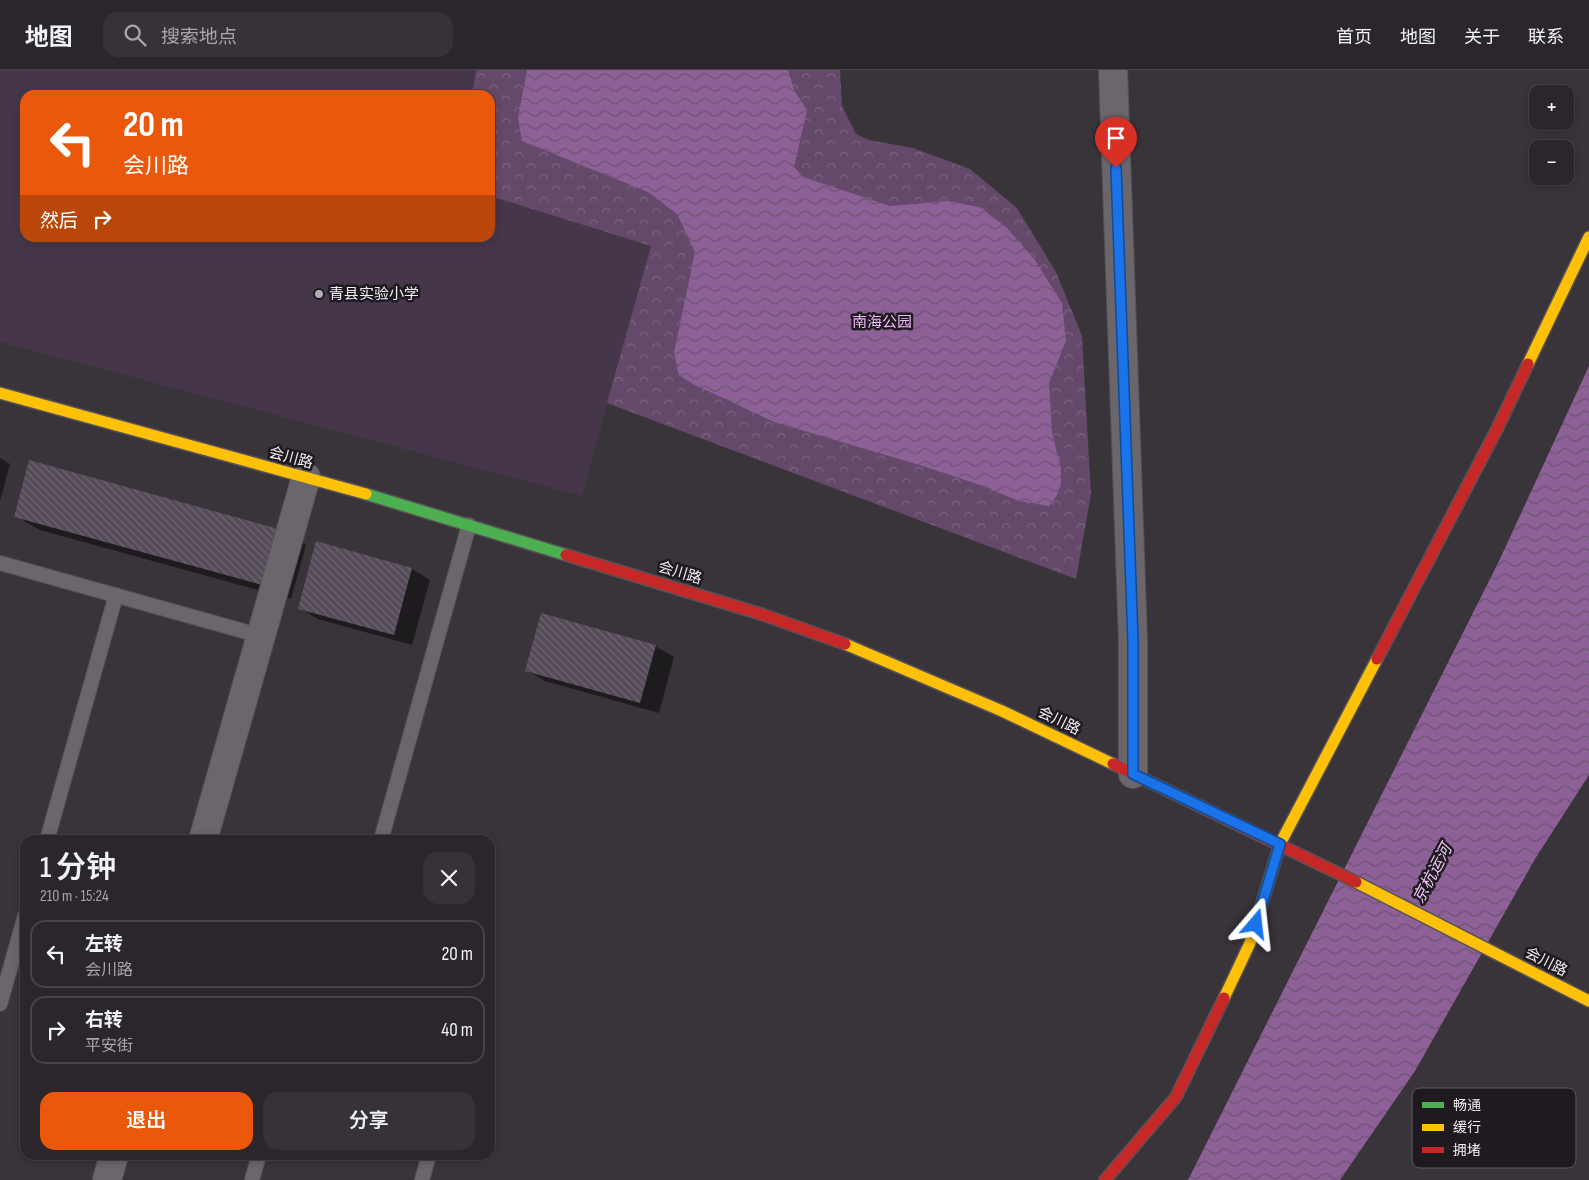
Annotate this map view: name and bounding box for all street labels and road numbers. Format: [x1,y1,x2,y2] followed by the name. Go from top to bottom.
[267,443,315,473] street label: 会川路
[656,557,704,589] street label: 会川路
[1035,703,1083,739] street label: 会川路
[1522,943,1570,981] street label: 会川路

